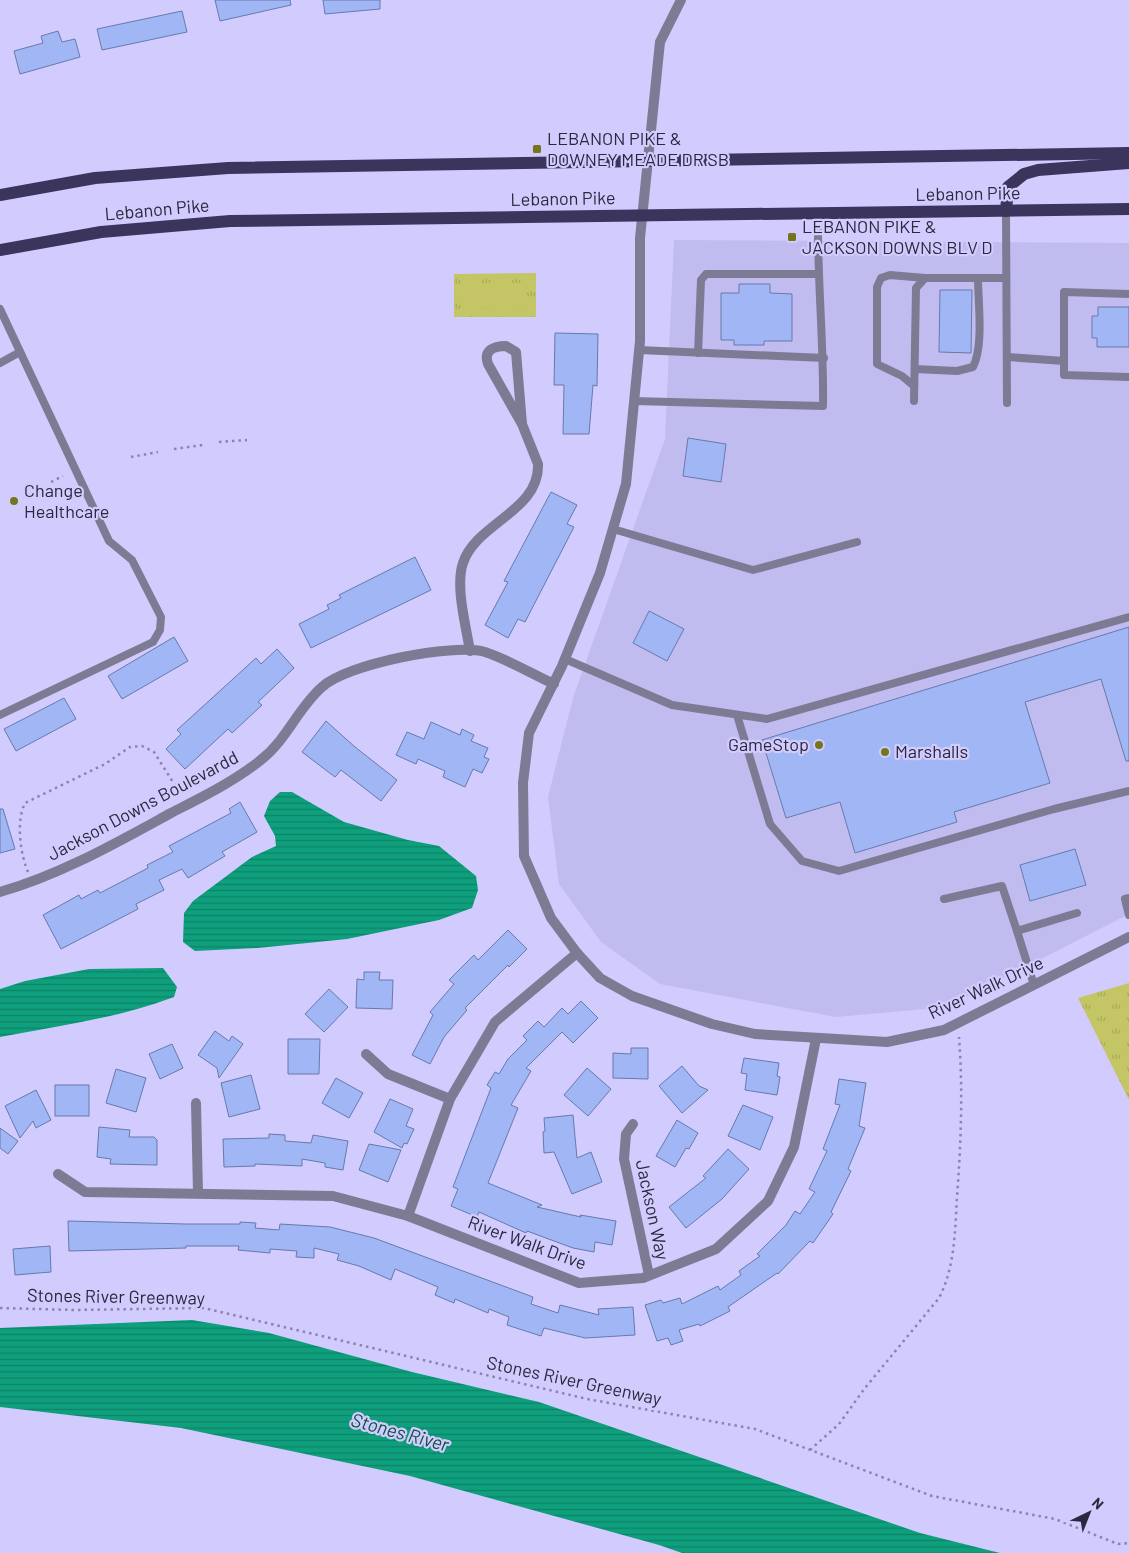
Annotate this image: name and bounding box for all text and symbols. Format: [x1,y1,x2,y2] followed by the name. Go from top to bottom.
[547,127,729,170] place label: LEBANON PIKE & DOWNEY MEADE DR SB
[531,143,543,155] marker: LEBANON PIKE & DOWNEY MEADE DR SB
[915,181,1021,205] street label: Lebanon Pike
[510,186,616,210] street label: Lebanon Pike
[104,193,210,225] street label: Lebanon Pike
[802,215,992,258] place label: LEBANON PIKE & JACKSON DOWNS BLV D
[786,231,798,243] marker: LEBANON PIKE & JACKSON DOWNS BLV D
[24,479,109,522] place label: Change Healthcare
[8,495,20,507] marker: Change Healthcare
[728,733,809,755] place label: GameStop
[813,739,825,751] marker: GameStop
[895,740,968,762] place label: Marshalls
[43,745,242,865] street label: Jackson Downs Boulevardd
[879,746,891,758] marker: Marshalls
[924,951,1047,1023] street label: River Walk Drive
[632,1158,674,1262] street label: Jackson Way
[465,1210,590,1274] street label: River Walk Drive
[27,1283,205,1309] street label: Stones River Greenway
[485,1351,663,1409] street label: Stones River Greenway
[349,1407,453,1456] water label: Stones River
[1064,1488,1114,1538] north arrow
[1089,1494,1107,1513] text: N

